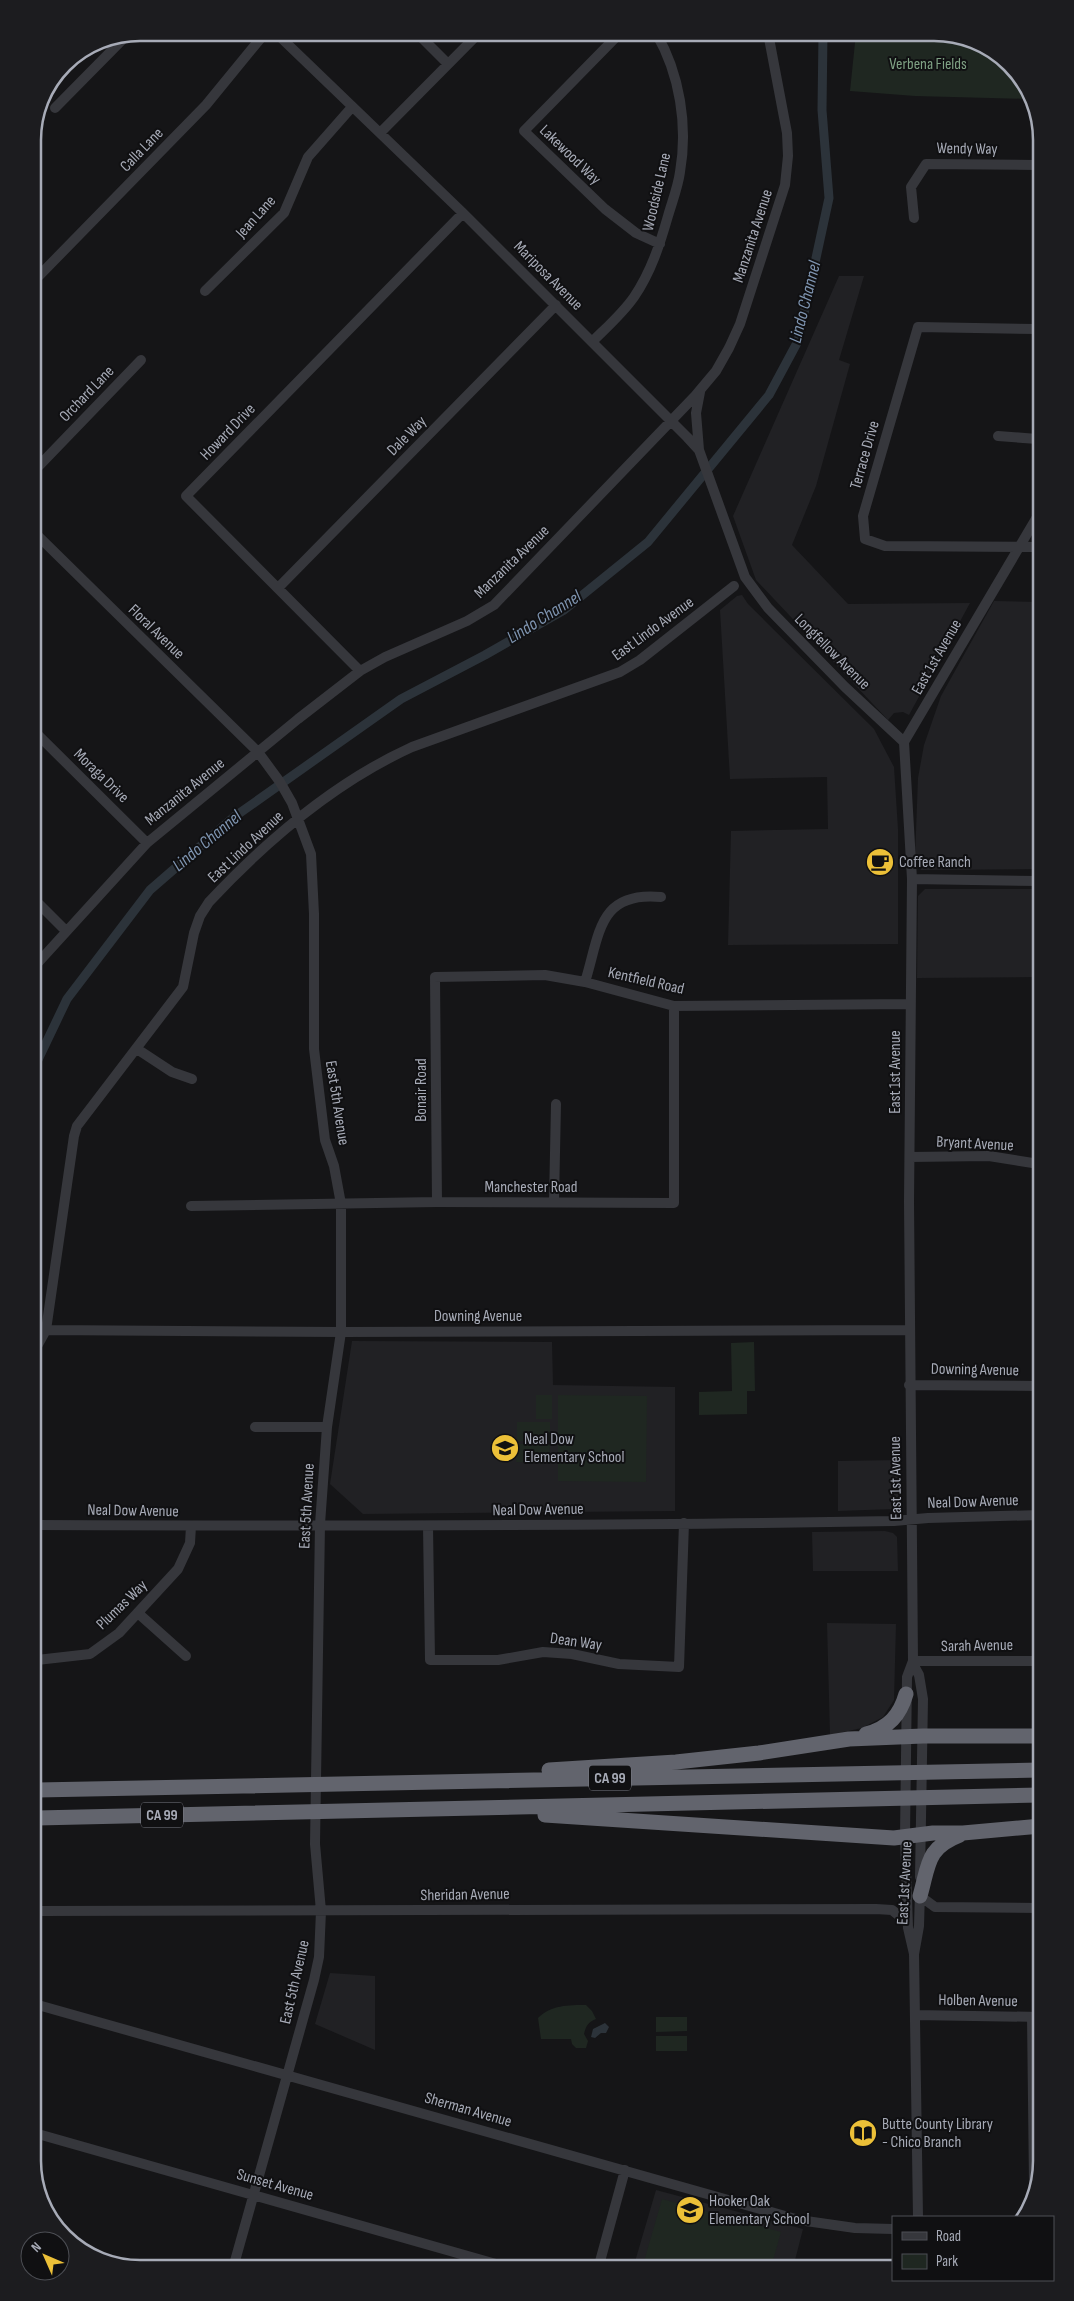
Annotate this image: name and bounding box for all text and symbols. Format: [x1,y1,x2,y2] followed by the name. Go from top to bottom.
[889,55,967,74] park label: Verbena Fields
[535,121,605,189] street label: Lakewood Way
[117,124,167,176] street label: Calla Lane
[936,139,998,159] street label: Wendy Way
[639,151,675,233] street label: Woodside Lane
[729,187,777,285] street label: Manzanita Avenue
[231,192,280,243] street label: Jean Lane
[509,237,587,315] street label: Mariposa Avenue
[785,258,825,345] water label: Lindo Channel
[56,362,118,426] street label: Orchard Lane
[196,400,260,464] street label: Howard Drive
[383,412,431,460] street label: Dale Way
[846,419,884,491] street label: Terrace Drive
[471,522,553,602] street label: Manzanita Avenue
[503,586,586,648] water label: Lindo Channel
[608,593,698,665] street label: East Lindo Avenue
[124,601,188,663] street label: Floral Avenue
[790,610,874,694] street label: Longfellow Avenue
[908,616,966,698] street label: East 1st Avenue
[69,745,133,807] street label: Moraga Drive
[141,754,229,830] street label: Manzanita Avenue
[168,806,246,876] water label: Lindo Channel
[204,807,288,887] street label: East Lindo Avenue
[865,847,895,877] cafe icon: Coffee Ranch
[899,853,971,872] place label: Coffee Ranch
[606,963,686,999] street label: Kentfield Road
[886,1030,905,1114] street label: East 1st Avenue
[412,1058,431,1122] street label: Bonair Road
[321,1059,353,1147] street label: East 5th Avenue
[936,1132,1014,1156] street label: Bryant Avenue
[485,1178,577,1197] street label: Manchester Road
[434,1307,522,1326] street label: Downing Avenue
[931,1360,1019,1380] street label: Downing Avenue
[524,1430,624,1467] place label: Neal Dow Elementary School
[490,1433,520,1463] school or university icon: Neal Dow Elementary School
[886,1436,906,1520] street label: East 1st Avenue
[295,1463,319,1549] street label: East 5th Avenue
[927,1491,1019,1513] street label: Neal Dow Avenue
[492,1500,584,1520] street label: Neal Dow Avenue
[87,1501,179,1521] street label: Neal Dow Avenue
[93,1576,151,1634] street label: Plumas Way
[549,1629,603,1655] street label: Dean Way
[941,1636,1013,1656] street label: Sarah Avenue
[589,1766,631,1790] road number: CA 99
[141,1802,183,1828] road number: CA 99
[893,1841,917,1925] street label: East 1st Avenue
[420,1885,510,1905] street label: Sheridan Avenue
[276,1938,314,2026] street label: East 5th Avenue
[938,1991,1018,2011] street label: Holben Avenue
[422,2089,514,2131] street label: Sherman Avenue
[882,2115,993,2152] place label: Butte County Library - Chico Branch
[848,2118,878,2148] library icon: Butte County Library - Chico Branch
[234,2165,316,2205] street label: Sunset Avenue
[709,2192,809,2229] place label: Hooker Oak Elementary School
[675,2195,705,2225] school or university icon: Hooker Oak Elementary School
[892,2216,1054,2281] legend
[936,2227,961,2246] text: Road
[20,2231,70,2281] north arrow
[28,2239,45,2256] text: N
[936,2252,958,2271] text: Park

